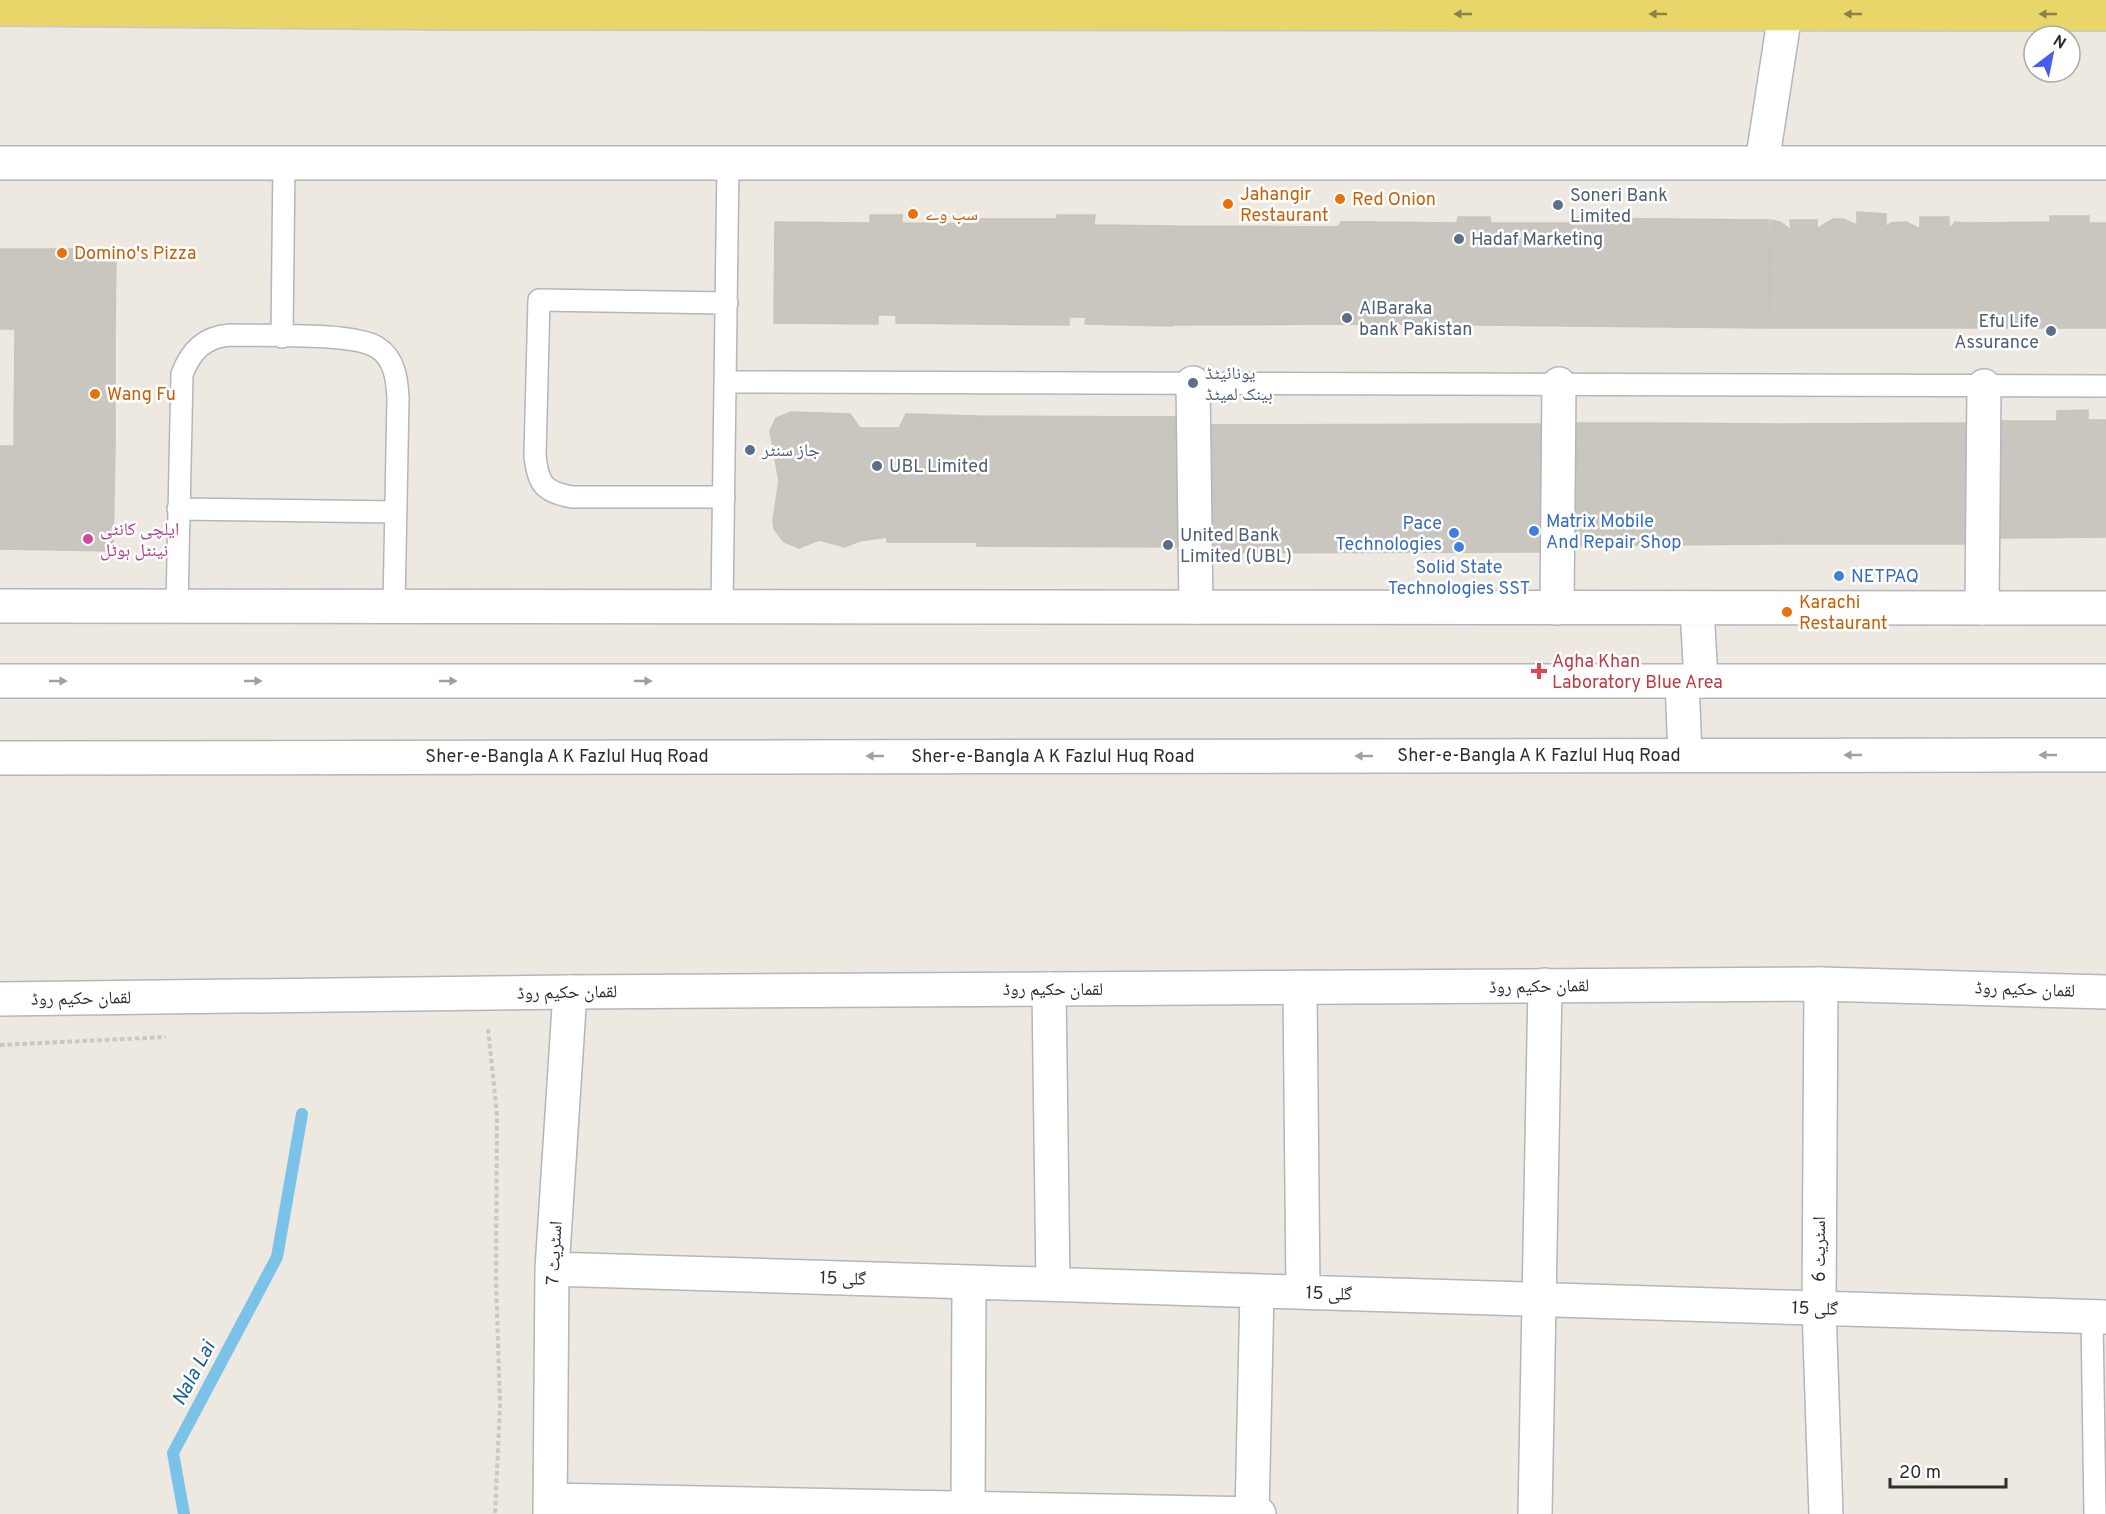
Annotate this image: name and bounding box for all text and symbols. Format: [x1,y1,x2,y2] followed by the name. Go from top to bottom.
[1453,9,1472,19] one-way arrow
[1648,9,1667,19] one-way arrow
[1843,9,1862,19] one-way arrow
[2038,9,2057,19] one-way arrow
[2022,24,2082,84] north arrow
[2049,31,2069,55] text: N
[1240,184,1329,228] place label: Jahangir Restaurant
[1570,185,1668,229] place label: Soneri Bank Limited
[1352,189,1436,212] place label: Red Onion
[1333,192,1347,206] marker: Red Onion
[1221,197,1235,211] marker: Jahangir Restaurant
[1551,198,1565,212] marker: Soneri Bank Limited
[925,204,978,227] place label: سب وے
[906,207,920,221] marker: سب وے
[1471,229,1603,252] place label: Hadaf Marketing
[1452,232,1466,246] marker: Hadaf Marketing
[74,243,196,266] place label: Domino's Pizza
[55,246,69,260] marker: Domino's Pizza
[1359,298,1472,342] place label: AlBaraka bank Pakistan
[1340,311,1354,325] marker: AlBaraka bank Pakistan
[1954,311,2039,355] place label: Efu Life Assurance
[2044,324,2058,338] marker: Efu Life Assurance
[1205,363,1273,407] place label: یونائیٹڈ بینک لمیٹڈ
[1186,376,1200,390] marker: یونائیٹڈ بینک لمیٹڈ
[107,384,176,407] place label: Wang Fu
[88,387,102,401] marker: Wang Fu
[761,440,820,463] place label: جاز سنٹر
[743,443,757,457] marker: جاز سنٹر
[889,456,988,479] place label: UBL Limited
[870,459,884,473] marker: UBL Limited
[1546,511,1681,555] place label: Matrix Mobile And Repair Shop
[1336,513,1442,557] place label: Pace Technologies
[100,519,179,563] place label: ایلچی کانٹی نینٹل ہوٹل
[1527,524,1541,538] marker: Matrix Mobile And Repair Shop
[1180,525,1292,569] place label: United Bank Limited (UBL)
[1447,526,1461,540] marker: Pace Technologies
[81,532,95,546] marker: ایلچی کانٹی نینٹل ہوٹل
[1161,538,1175,552] marker: United Bank Limited (UBL)
[1452,540,1466,554] marker: Solid State Technologies SST
[1388,557,1530,601] place label: Solid State Technologies SST
[1851,566,1919,589] place label: NETPAQ
[1832,569,1846,583] marker: NETPAQ
[1799,592,1888,636] place label: Karachi Restaurant
[1780,605,1794,619] marker: Karachi Restaurant
[1552,651,1723,695] place label: Agha Khan Laboratory Blue Area
[1530,662,1548,680] marker: Agha Khan Laboratory Blue Area
[49,676,68,686] one-way arrow
[244,676,263,686] one-way arrow
[439,676,458,686] one-way arrow
[634,676,653,686] one-way arrow
[1397,745,1681,768] street label: Sher-e-Bangla A K Fazlul Huq Road
[425,746,709,769] street label: Sher-e-Bangla A K Fazlul Huq Road
[911,746,1195,769] street label: Sher-e-Bangla A K Fazlul Huq Road
[1843,750,1862,760] one-way arrow
[2038,750,2057,760] one-way arrow
[865,751,884,761] one-way arrow
[1354,751,1373,761] one-way arrow
[1489,975,1589,1000] street label: لقمان حکیم روڈ
[1974,977,2075,1004] street label: لقمان حکیم روڈ
[1003,979,1103,1002] street label: لقمان حکیم روڈ
[517,981,617,1006] street label: لقمان حکیم روڈ
[31,987,131,1012] street label: لقمان حکیم روڈ
[1809,1216,1832,1282] street label: اسٹریٹ 6
[542,1220,569,1286] street label: اسٹریٹ 7
[819,1267,867,1292] street label: گلی 15
[1305,1282,1353,1307] street label: گلی 15
[1791,1297,1839,1322] street label: گلی 15
[167,1336,223,1411] water label: Nala Lai
[1890,1451,2006,1489] scale bar
[1899,1462,1941,1485] text: 20 m

